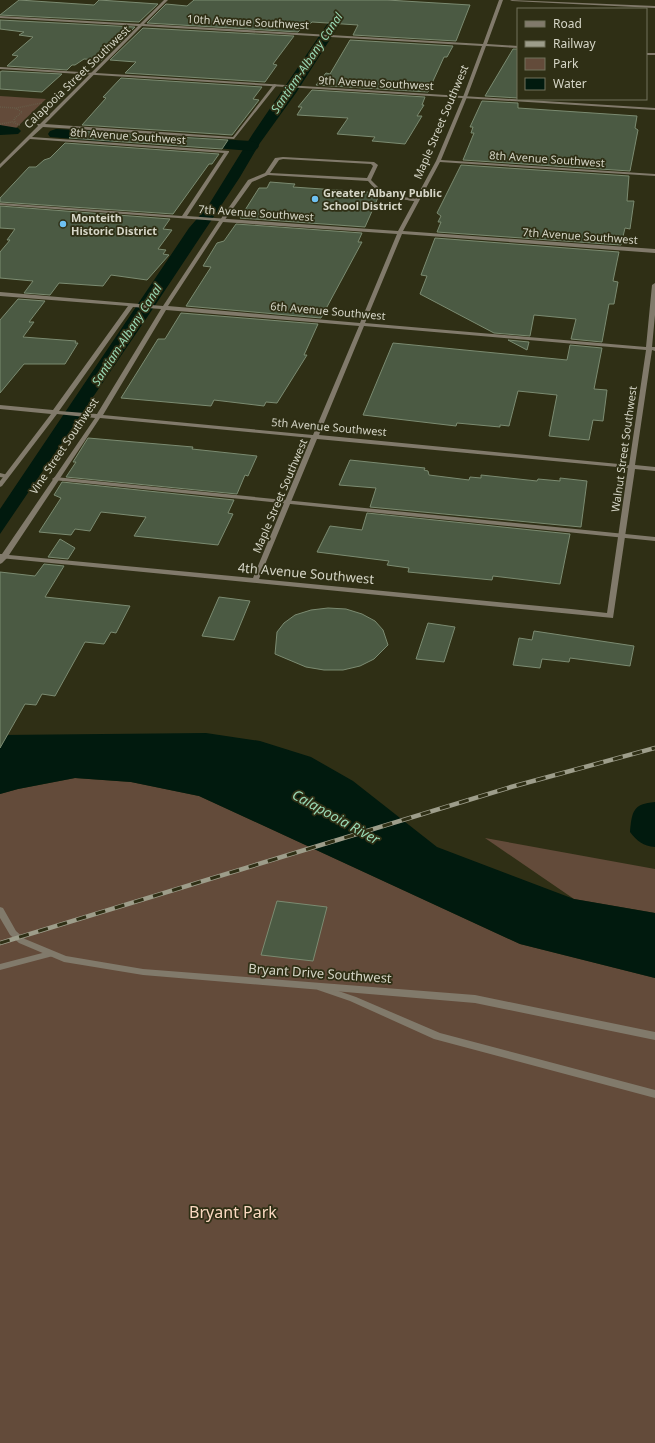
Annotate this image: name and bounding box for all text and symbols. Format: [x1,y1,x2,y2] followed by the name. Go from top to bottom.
[267,8,347,116] water label: Santiam-Albany Canal
[517,8,647,100] legend
[187,11,309,32] street label: 10th Avenue Southwest
[553,15,582,32] text: Road
[20,22,133,131] street label: Calapooia Street Southwest
[553,35,597,52] text: Railway
[553,55,579,72] text: Park
[410,62,471,181] street label: Maple Street Southwest
[318,72,434,93] street label: 9th Avenue Southwest
[553,75,587,92] text: Water
[70,124,186,147] street label: 8th Avenue Southwest
[489,147,605,170] street label: 8th Avenue Southwest
[323,185,442,213] place label: Greater Albany Public School District
[310,194,320,204] marker: Greater Albany Public School District
[198,201,314,224] street label: 7th Avenue Southwest
[71,210,157,238] place label: Monteith Historic District
[58,219,68,229] marker: Monteith Historic District
[522,224,638,247] street label: 7th Avenue Southwest
[87,280,166,389] water label: Santiam-Albany Canal
[270,298,386,323] street label: 6th Avenue Southwest
[607,385,640,513] street label: Walnut Street Southwest
[26,395,101,497] street label: Vine Street Southwest
[271,414,387,439] street label: 5th Avenue Southwest
[249,436,310,555] street label: Maple Street Southwest
[237,558,375,588] street label: 4th Avenue Southwest
[289,785,384,849] water label: Calapooia River
[248,959,393,987] street label: Bryant Drive Southwest
[189,1201,277,1223] park label: Bryant Park

